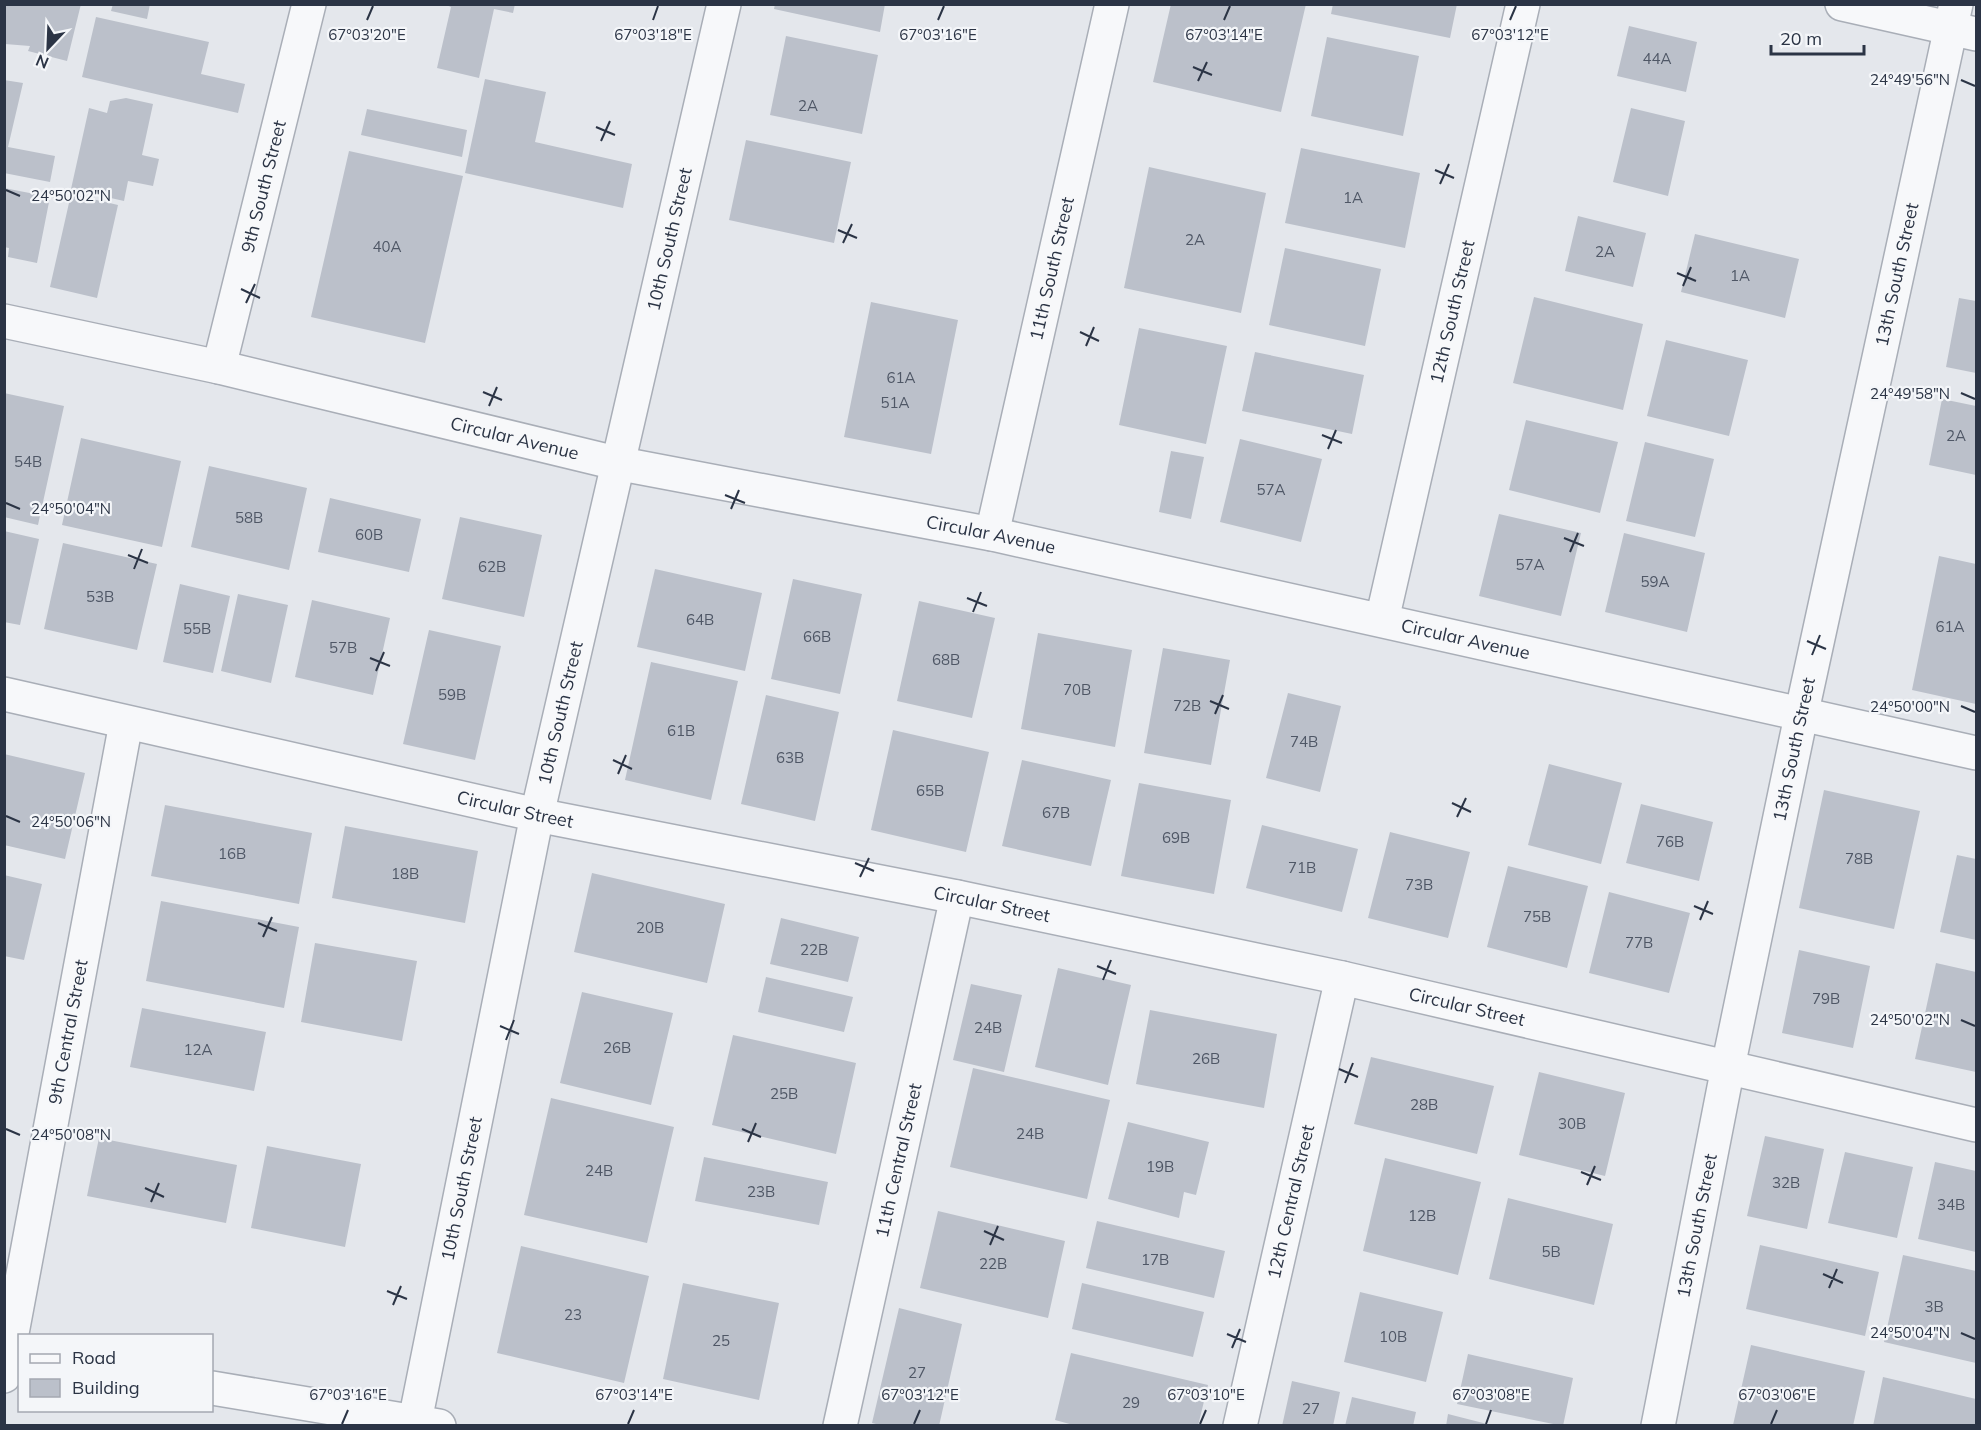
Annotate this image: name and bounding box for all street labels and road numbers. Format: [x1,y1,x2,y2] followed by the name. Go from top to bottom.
[236,118,291,255] street label: 9th South Street
[642,165,697,313] street label: 10th South Street
[1024,195,1079,343] street label: 11th South Street
[1870,200,1923,349] street label: 13th South Street
[1424,238,1480,386] street label: 12th South Street
[448,411,581,465] street label: Circular Avenue
[924,510,1058,559] street label: Circular Avenue
[1399,613,1532,664] street label: Circular Avenue
[532,639,588,787] street label: 10th South Street
[1767,675,1820,824] street label: 13th South Street
[455,785,575,833] street label: Circular Street
[932,881,1052,927] street label: Circular Street
[43,958,93,1106] street label: 9th Central Street
[1407,982,1527,1031] street label: Circular Street
[870,1081,927,1240] street label: 11th Central Street
[436,1115,487,1263] street label: 10th South Street
[1262,1122,1319,1281] street label: 12th Central Street
[1671,1152,1722,1300] street label: 13th South Street

